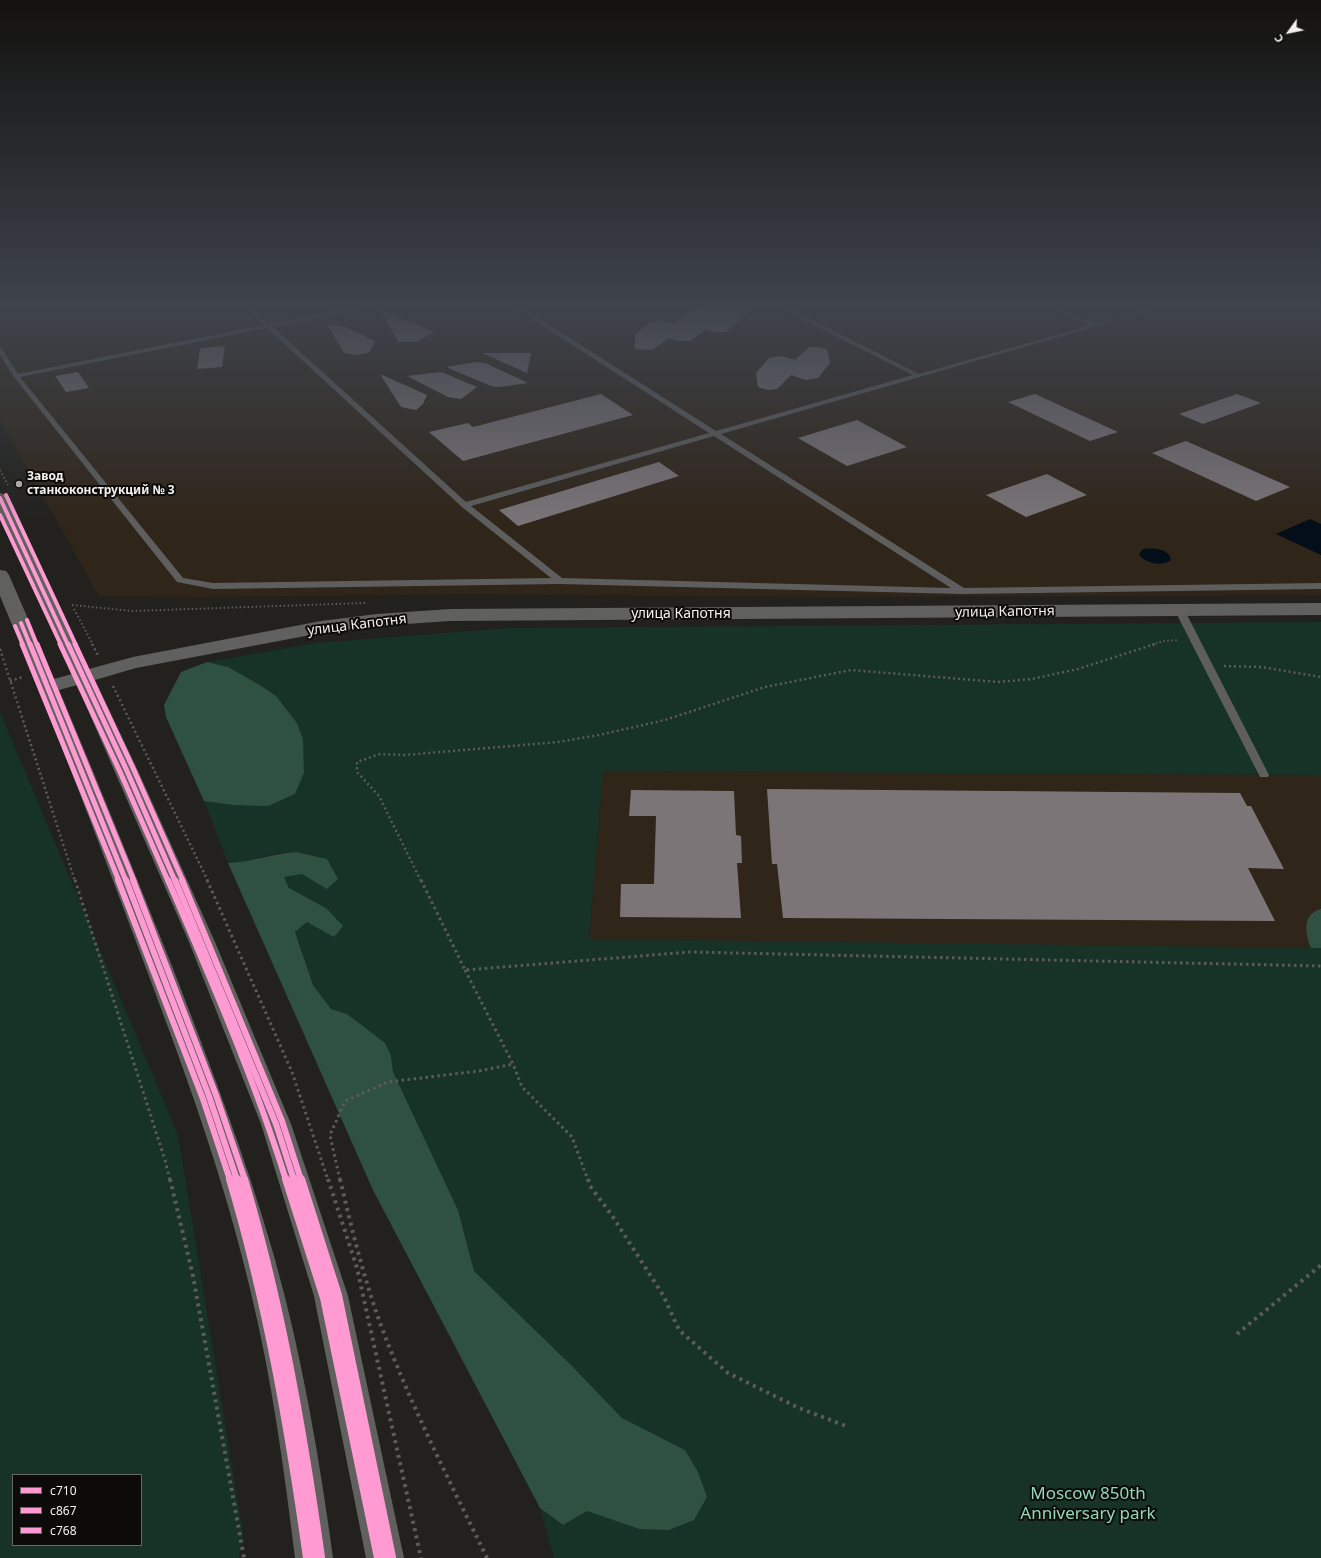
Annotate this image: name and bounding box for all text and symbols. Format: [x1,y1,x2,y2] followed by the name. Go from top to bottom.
[1269,12,1309,52] north arrow
[1270,32,1287,46] text: С
[27,470,175,498] place label: Завод станкоконструкций № 3
[14,479,24,489] marker: Завод станкоконструкций № 3
[955,603,1055,621] street label: улица Капотня
[631,606,731,622] street label: улица Капотня
[307,611,407,639] street label: улица Капотня
[12,1474,142,1546] legend
[50,1482,77,1499] text: с710
[1020,1484,1156,1524] park label: Moscow 850th Anniversary park
[50,1502,77,1519] text: с867
[50,1522,77,1539] text: с768

